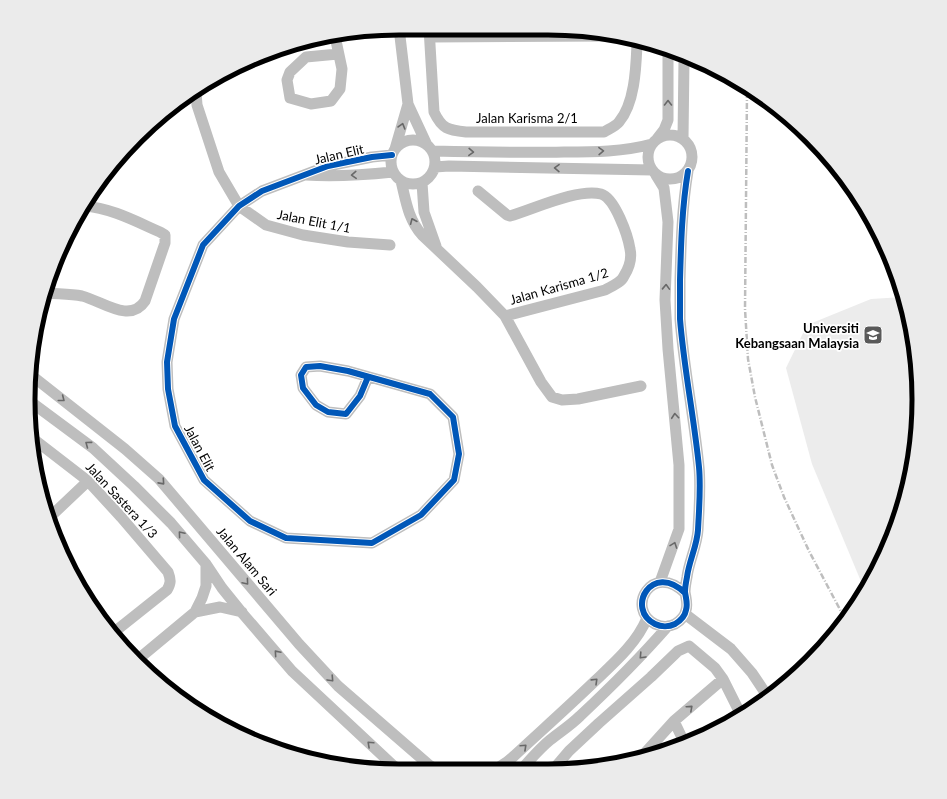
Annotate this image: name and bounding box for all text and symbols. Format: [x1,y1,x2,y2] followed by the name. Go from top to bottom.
[664,100,672,106] one-way arrow
[476,110,578,126] street label: Jalan Karisma 2/1
[397,123,406,130] one-way arrow
[313,140,366,167] street label: Jalan Elit
[598,147,604,156] one-way arrow
[468,148,474,156] one-way arrow
[554,163,560,172] one-way arrow
[351,171,357,180] one-way arrow
[276,206,352,236] street label: Jalan Elit 1/1
[409,218,417,225] one-way arrow
[508,264,610,308] street label: Jalan Karisma 1/2
[661,284,670,290] one-way arrow
[735,320,859,351] place label: Universiti Kebangsaan Malaysia
[862,324,884,346] school or university icon: Universiti Kebangsaan Malaysia
[57,395,64,402] one-way arrow
[671,413,680,419] one-way arrow
[181,422,219,474] street label: Jalan Elit
[85,442,92,449] one-way arrow
[83,459,161,541] street label: Jalan Sastera 1/3
[157,477,165,485] one-way arrow
[214,523,280,599] street label: Jalan Alam Sari
[178,532,185,539] one-way arrow
[669,542,677,549] one-way arrow
[241,577,248,584] one-way arrow
[274,650,281,658] one-way arrow
[639,651,646,658] one-way arrow
[327,674,334,682] one-way arrow
[590,679,597,686] one-way arrow
[685,705,693,712] one-way arrow
[367,741,375,748] one-way arrow
[519,744,527,752] one-way arrow

